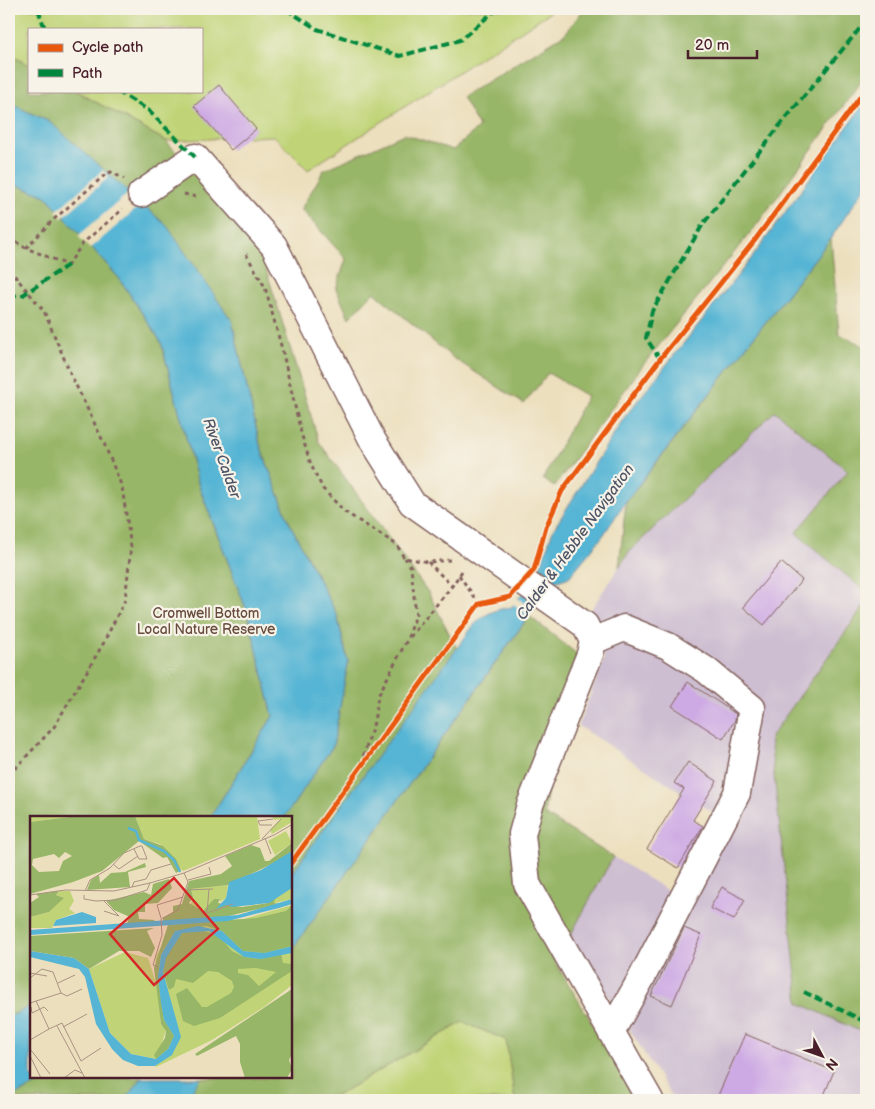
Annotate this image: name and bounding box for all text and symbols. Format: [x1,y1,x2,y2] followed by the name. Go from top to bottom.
[28,28,202,92] legend
[688,28,756,60] scale bar
[695,36,729,55] text: 20 m
[72,38,143,57] text: Cycle path
[72,64,102,83] text: Path
[198,415,245,502] water label: River Calder
[512,461,638,624] water label: Calder & Hebble Navigation
[137,605,275,638] park label: Cromwell Bottom Local Nature Reserve
[30,816,292,1079] inset map
[798,1032,848,1082] north arrow
[822,1055,841,1074] text: N

